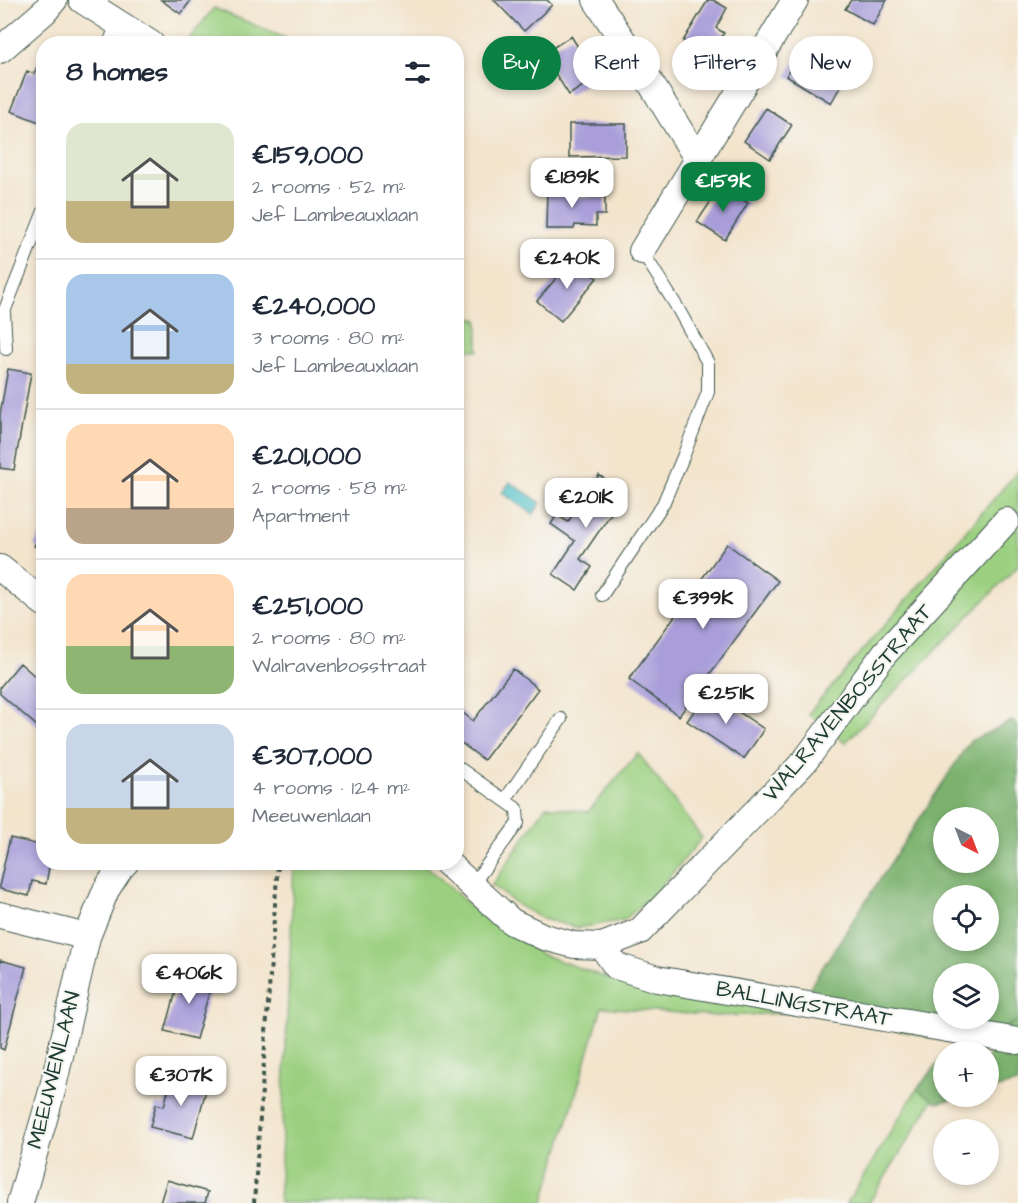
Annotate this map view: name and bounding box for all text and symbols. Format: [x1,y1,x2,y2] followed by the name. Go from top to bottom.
[482,36,561,90] chip: Buy
[573,36,660,90] chip: Rent
[672,36,777,90] chip: Filters
[789,36,873,90] chip: New
[66,54,168,90] text: 8 homes
[401,56,434,89] icon: filters
[252,137,363,173] text: €159,000
[114,147,186,219] icon: home
[530,158,614,209] pin: €189K
[681,162,765,213] pin: €159K
[545,163,599,191] text: €189K
[695,167,751,195] text: €159K
[252,173,406,201] text: 2 rooms · 52 m²
[252,201,418,229] text: Jef Lambeauxlaan
[525,239,609,290] pin: €240K
[534,244,600,272] text: €240K
[252,288,375,324] text: €240,000
[114,298,186,370] icon: home
[252,324,405,352] text: 3 rooms · 80 m²
[252,352,418,380] text: Jef Lambeauxlaan
[252,438,361,474] text: €201,000
[114,448,186,520] icon: home
[252,474,408,502] text: 2 rooms · 58 m²
[544,478,628,529] pin: €201K
[559,483,613,511] text: €201K
[252,502,350,530] text: Apartment
[661,579,745,630] pin: €399K
[673,584,733,612] text: €399K
[252,588,363,624] text: €251,000
[756,597,941,809] street label: WALRAVENBOSSTRAAT
[114,598,186,670] icon: home
[252,624,406,652] text: 2 rooms · 80 m²
[252,652,427,680] text: Walravenbosstraat
[684,674,768,725] pin: €251K
[698,679,754,707] text: €251K
[252,738,372,774] text: €307,000
[114,748,186,820] icon: home
[252,774,410,802] text: 4 rooms · 124 m²
[252,802,371,830] text: Meeuwenlaan
[933,807,999,873] north arrow
[933,807,999,1185] map controls
[933,885,999,951] button: locate
[147,954,231,1005] pin: €406K
[156,959,222,987] text: €406K
[933,963,999,1029] button: layers
[714,973,895,1035] street label: BALLINGSTRAAT
[19,988,89,1152] street label: MEEUWENLAAN
[933,1041,999,1107] button: +
[139,1056,223,1107] pin: €307K
[149,1061,213,1089] text: €307K
[933,1119,999,1185] button: −

